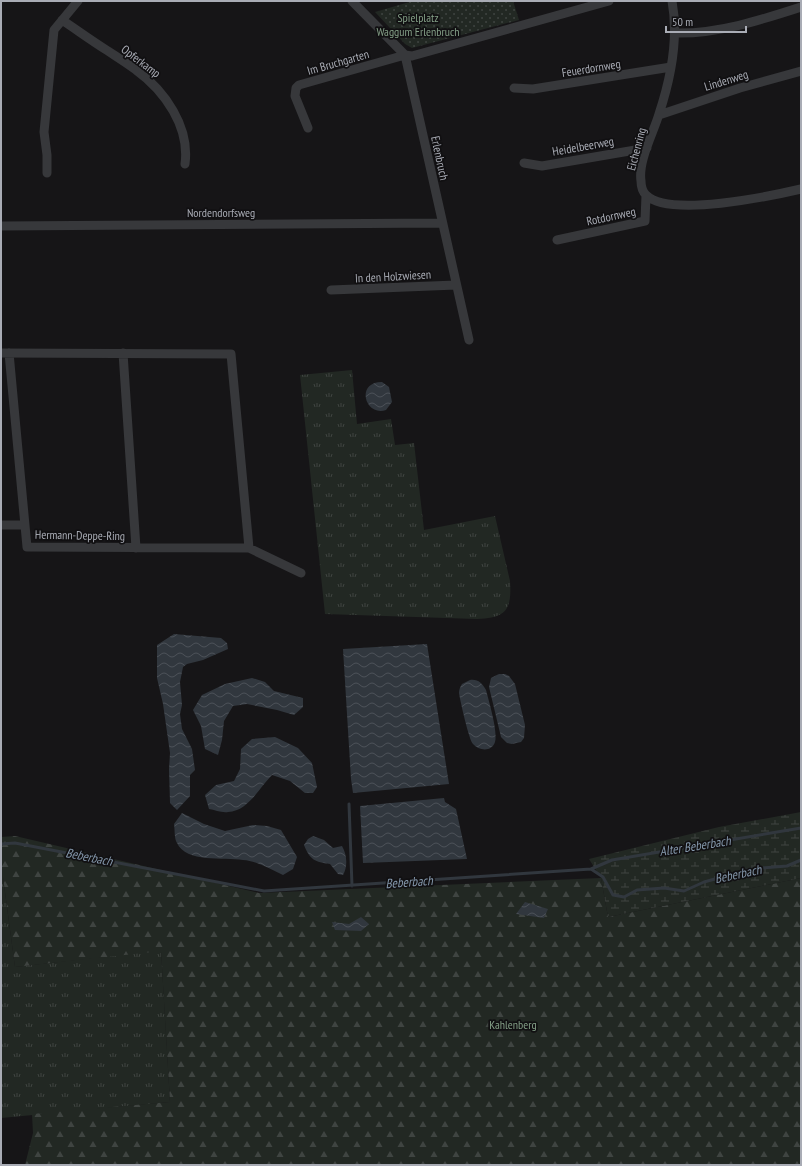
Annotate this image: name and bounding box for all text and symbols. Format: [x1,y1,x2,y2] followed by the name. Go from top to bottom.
[666,8,746,34] scale bar
[376,10,460,39] park label: Spielplatz Waggum Erlenbruch
[672,14,693,29] text: 50 m
[118,41,164,81] street label: Opferkamp
[305,46,371,78] street label: Im Bruchgarten
[561,56,621,80] street label: Feuerdornweg
[702,66,750,94] street label: Lindenweg
[623,126,649,172] street label: Eichenring
[551,133,615,159] street label: Heidelbeerweg
[428,135,452,181] street label: Erlenbruch
[585,203,637,229] street label: Rotdornweg
[187,205,255,220] street label: Nordendorfsweg
[355,267,431,285] street label: In den Holzwiesen
[35,527,125,543] street label: Hermann-Deppe-Ring
[658,832,733,860] water label: Alter Beberbach
[64,844,115,870] water label: Beberbach
[713,861,764,887] water label: Beberbach
[385,872,434,892] water label: Beberbach
[489,1017,537,1032] park label: Kahlenberg

